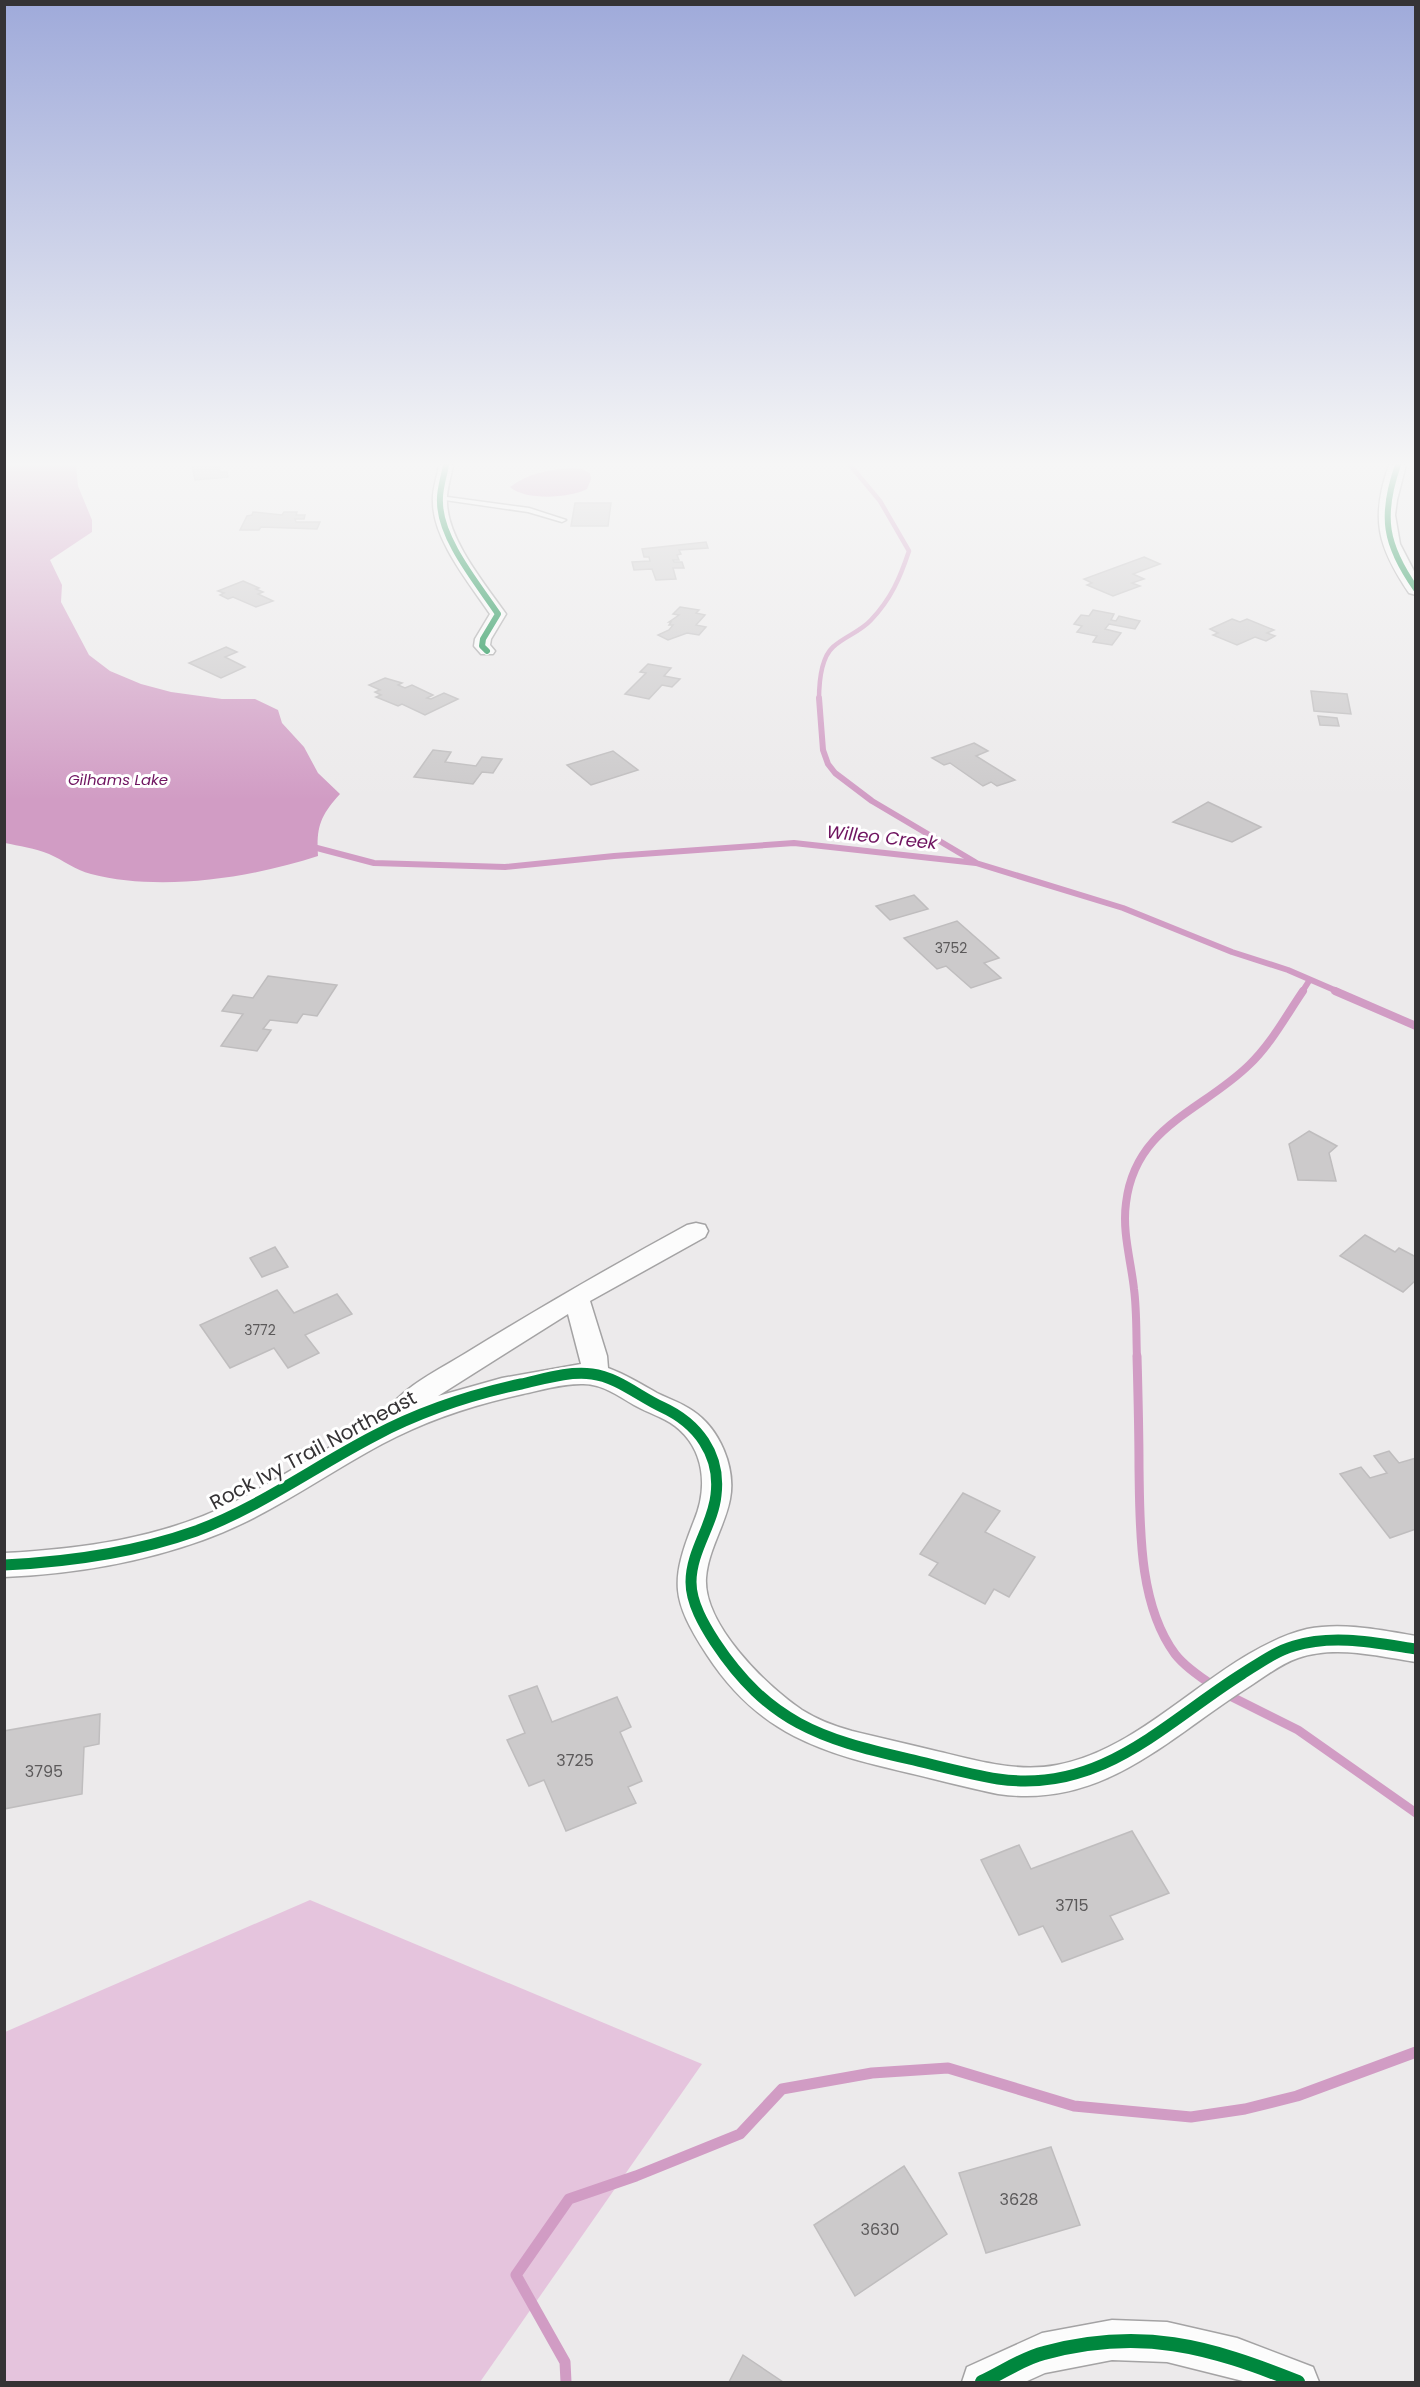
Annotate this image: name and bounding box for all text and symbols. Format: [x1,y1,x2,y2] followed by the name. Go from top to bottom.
[68,769,168,790] water label: Gilhams Lake
[825,819,939,855] water label: Willeo Creek
[935,938,967,958] house number: 3752
[244,1320,276,1340] house number: 3772
[205,1384,421,1516] street label: Rock Ivy Trail Northeast
[556,1749,594,1772] house number: 3725
[25,1760,63,1783] house number: 3795
[1055,1894,1089,1917] house number: 3715
[1000,2188,1038,2211] house number: 3628
[860,2218,900,2241] house number: 3630

